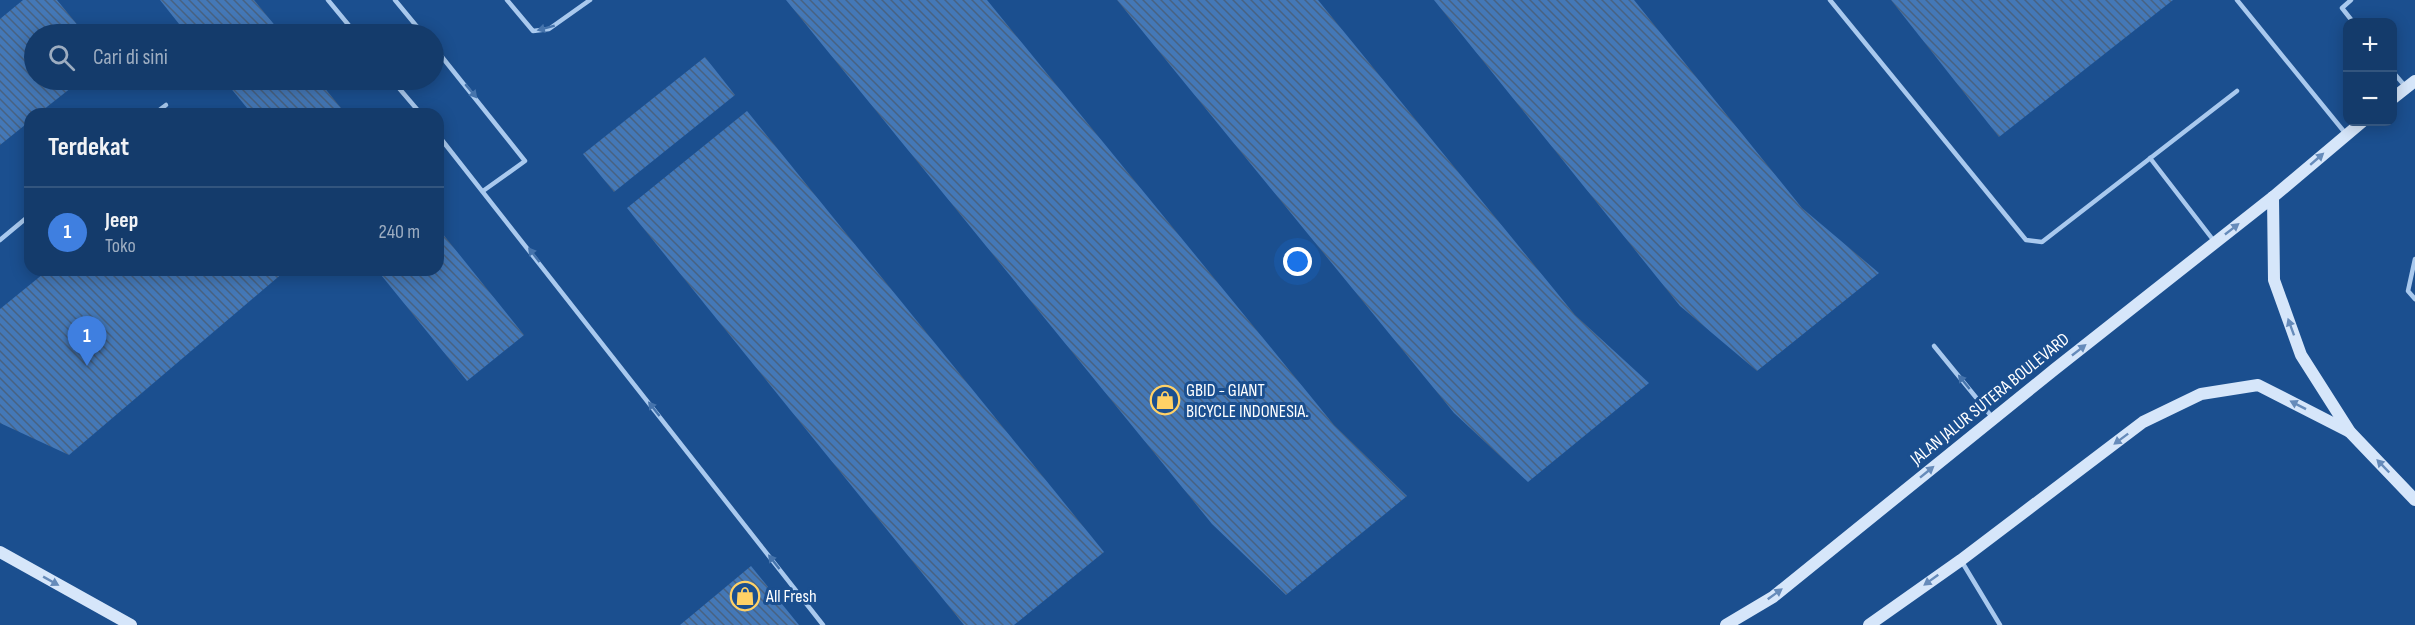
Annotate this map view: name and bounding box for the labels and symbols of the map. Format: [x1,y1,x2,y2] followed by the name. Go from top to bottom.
[536,23,555,33] one-way arrow
[464,83,477,99] one-way arrow
[2309,153,2324,166] one-way arrow
[2224,223,2240,236] one-way arrow
[1283,247,1312,276] your location
[528,248,540,263] one-way arrow
[68,316,106,366] pin: 1
[2286,318,2295,336] one-way arrow
[1906,328,2074,470] street label: JALAN JALUR SUTERA BOULEVARD
[2071,343,2087,356] one-way arrow
[1958,374,1971,390] one-way arrow
[1186,380,1309,422] place label: GBID - GIANT BICYCLE INDONESIA.
[1149,384,1181,416] shop icon: GBID - GIANT BICYCLE INDONESIA.
[647,401,660,417] one-way arrow
[2290,401,2307,410] one-way arrow
[2114,432,2129,444] one-way arrow
[2376,460,2390,474] one-way arrow
[1920,467,1935,479] one-way arrow
[769,555,781,570] one-way arrow
[1924,574,1939,586] one-way arrow
[43,576,60,586] one-way arrow
[729,580,761,612] shop icon: All Fresh
[765,586,817,607] place label: All Fresh
[1767,588,1783,600] one-way arrow

